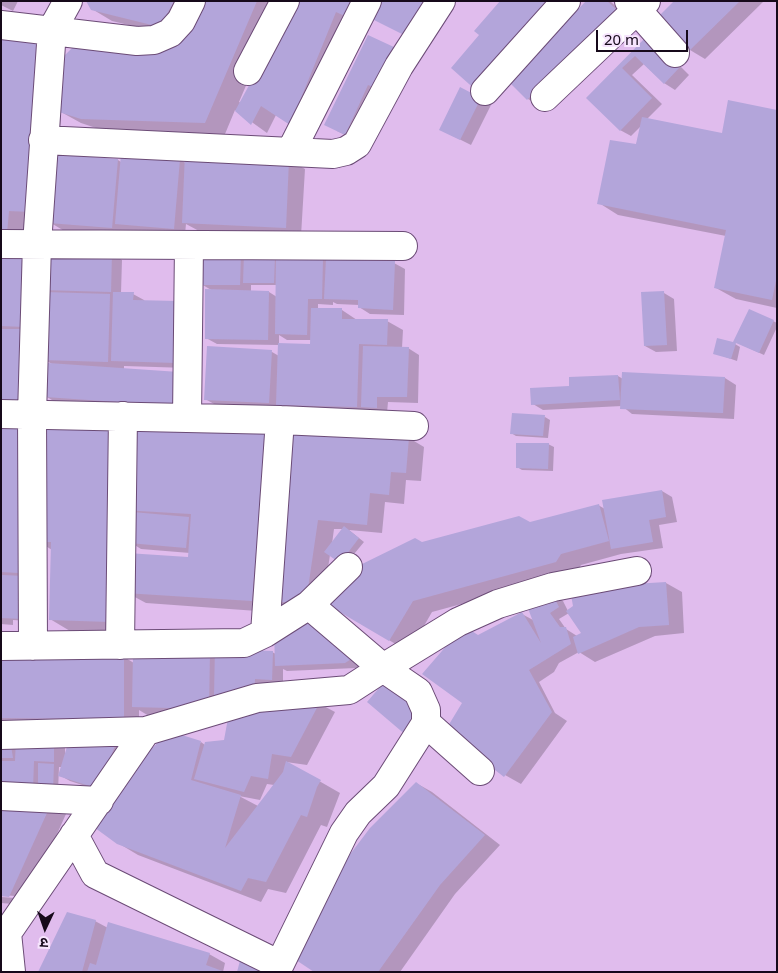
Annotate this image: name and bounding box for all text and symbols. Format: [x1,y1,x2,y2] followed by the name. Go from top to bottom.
[598,20,690,52] scale bar
[604,29,639,49] text: 20 m
[20,903,70,953] north arrow
[40,934,49,953] text: उ

